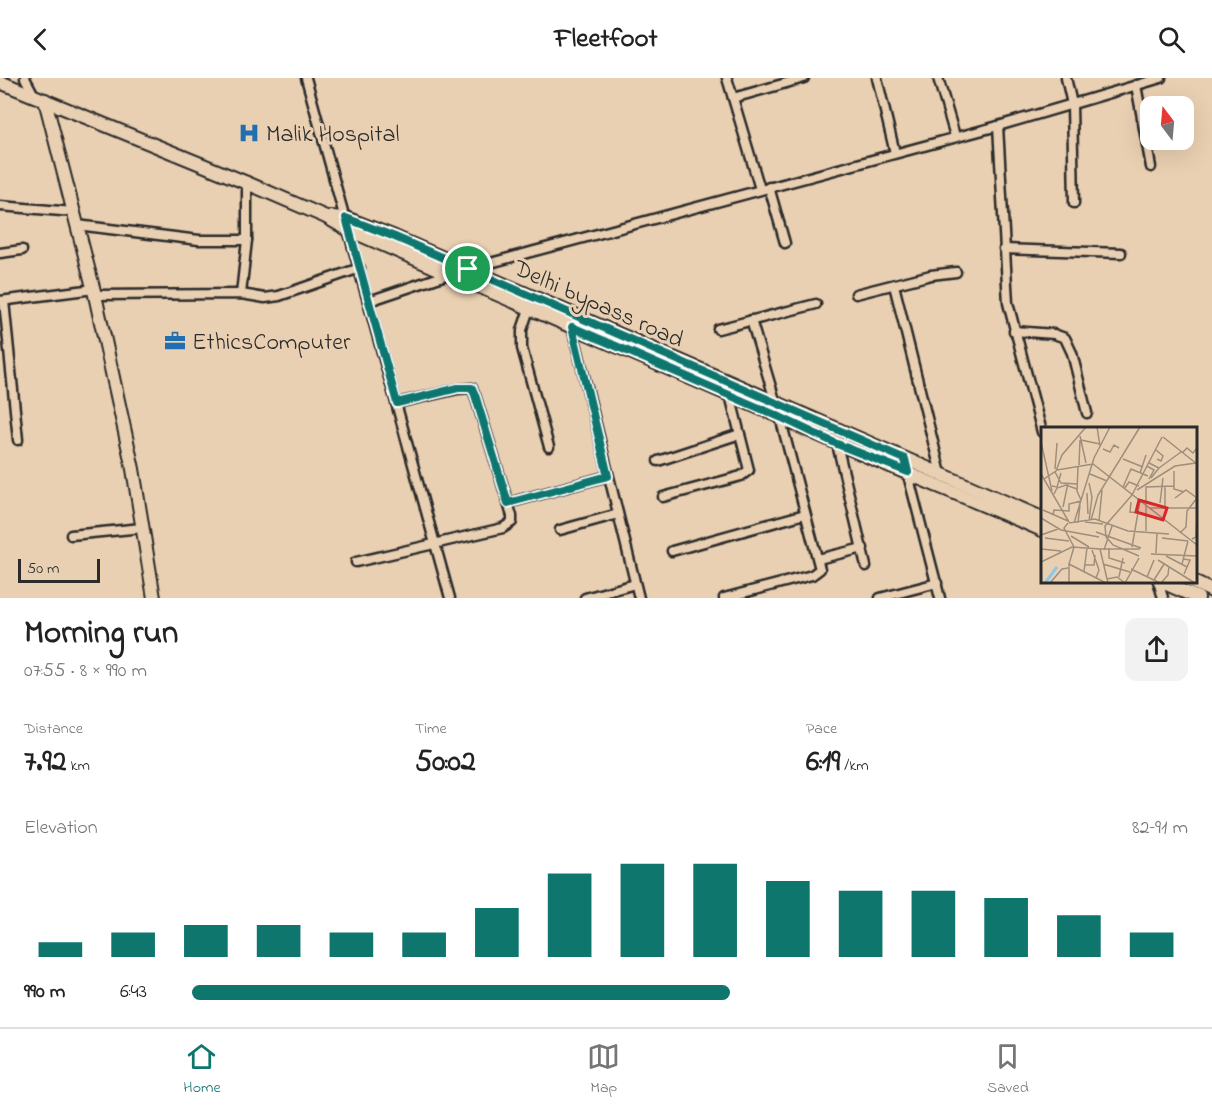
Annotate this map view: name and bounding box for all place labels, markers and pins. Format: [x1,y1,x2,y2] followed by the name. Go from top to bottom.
[266,118,399,153] place label: Malik Hospital
[237,121,261,145] hospital icon: Malik Hospital
[442,243,493,294] pin
[192,326,351,361] place label: EthicsComputer
[163,329,187,353] office icon: EthicsComputer

